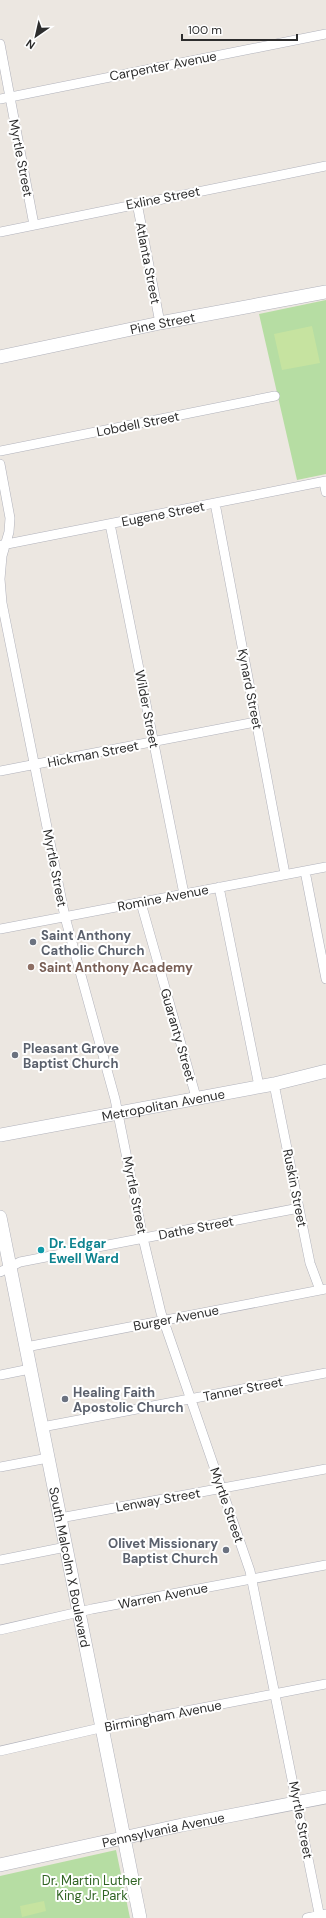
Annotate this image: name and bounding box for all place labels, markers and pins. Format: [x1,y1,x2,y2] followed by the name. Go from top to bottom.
[41,927,145,959] place label: Saint Anthony Catholic Church
[28,937,38,947] marker: Saint Anthony Catholic Church
[39,959,193,976] place label: Saint Anthony Academy
[26,962,36,972] marker: Saint Anthony Academy
[23,1040,119,1072] place label: Pleasant Grove Baptist Church
[10,1050,20,1060] marker: Pleasant Grove Baptist Church
[49,1235,119,1267] place label: Dr. Edgar Ewell Ward
[36,1245,46,1255] marker: Dr. Edgar Ewell Ward
[73,1384,184,1416] place label: Healing Faith Apostolic Church
[60,1394,70,1404] marker: Healing Faith Apostolic Church
[108,1535,218,1567] place label: Olivet Missionary Baptist Church
[221,1545,231,1555] marker: Olivet Missionary Baptist Church

